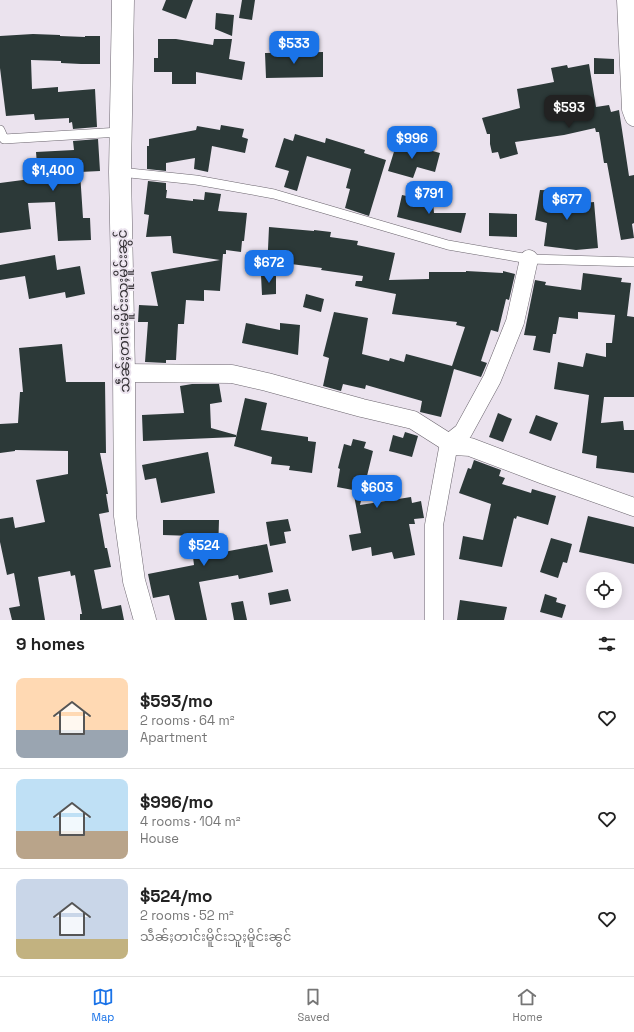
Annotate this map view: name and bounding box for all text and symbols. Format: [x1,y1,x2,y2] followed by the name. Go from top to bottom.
[270,31,318,65] pin: $533
[278,35,310,52] text: $533
[545,95,593,129] pin: $593
[553,99,585,116] text: $593
[388,126,436,160] pin: $996
[396,130,428,147] text: $996
[20,158,86,192] pin: $1,400
[32,162,74,179] text: $1,400
[405,181,453,215] pin: $791
[415,185,444,202] text: $791
[543,187,591,221] pin: $677
[552,191,582,208] text: $677
[112,229,136,393] street label: သဵၼ်ႈတၢင်းမိူင်းသူႈမိူင်းၼွင်
[245,250,293,284] pin: $672
[254,254,284,271] text: $672
[353,475,401,509] pin: $603
[361,479,393,496] text: $603
[180,533,228,567] pin: $524
[188,537,220,554] text: $524
[586,572,622,608] map controls
[586,572,622,608] button: locate
[16,633,85,655] text: 9 homes
[596,633,618,655] icon: filters
[140,690,213,712] text: $593/mo
[48,694,96,742] icon: home
[596,707,618,729] icon: heart
[140,712,234,729] text: 2 rooms · 64 m²
[140,729,208,746] text: Apartment
[140,791,213,813] text: $996/mo
[48,795,96,843] icon: home
[596,808,618,830] icon: heart
[140,813,241,830] text: 4 rooms · 104 m²
[140,830,179,847] text: House
[140,885,213,907] text: $524/mo
[48,895,96,943] icon: home
[140,907,234,924] text: 2 rooms · 52 m²
[596,908,618,930] icon: heart
[140,928,292,945] text: သဵၼ်ႈတၢင်းမိူင်းသူႈမိူင်းၼွင်
[91,986,114,1024] tab: Map
[297,986,329,1024] tab: Saved
[512,986,542,1024] tab: Home

